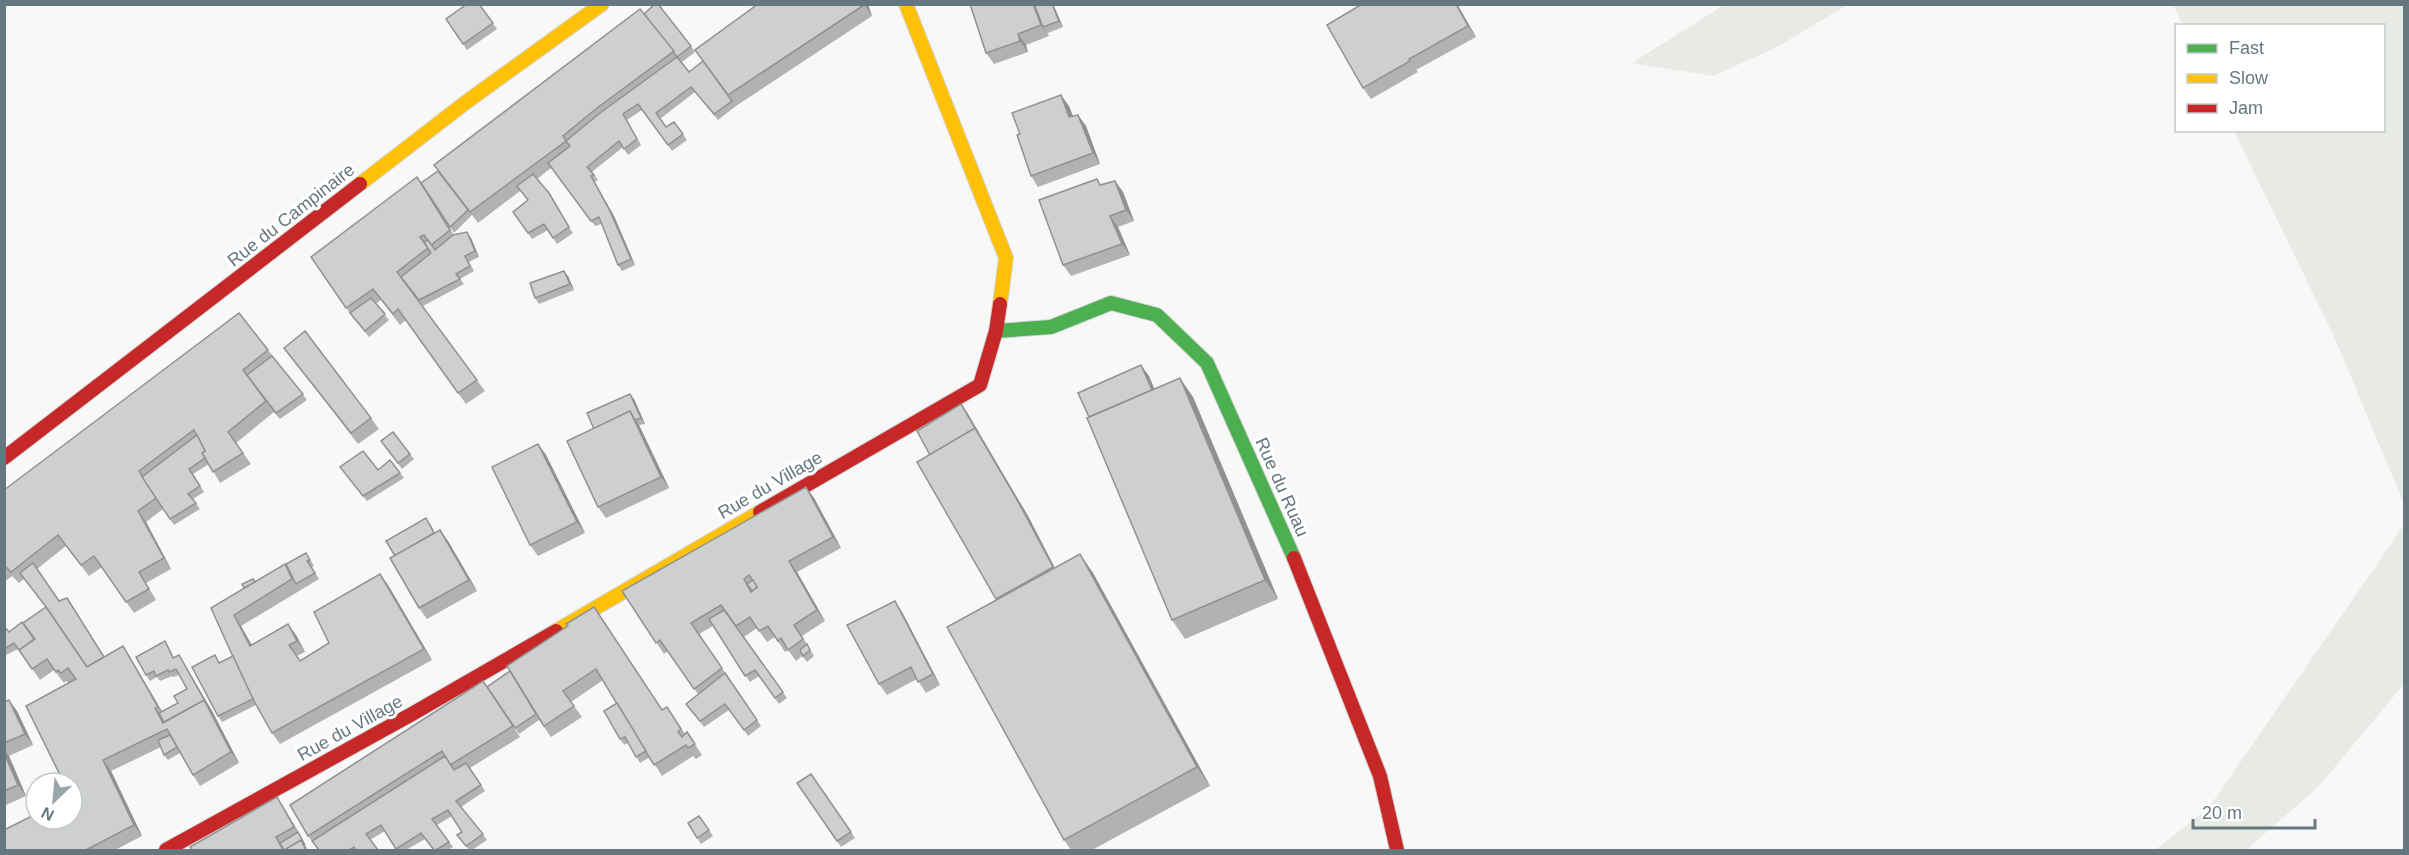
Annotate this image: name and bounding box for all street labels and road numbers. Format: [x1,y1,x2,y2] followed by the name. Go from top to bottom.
[224,159,358,271] street label: Rue du Campinaire
[1251,434,1313,540] street label: Rue du Ruau
[714,447,826,523] street label: Rue du Village
[294,691,406,765] street label: Rue du Village

